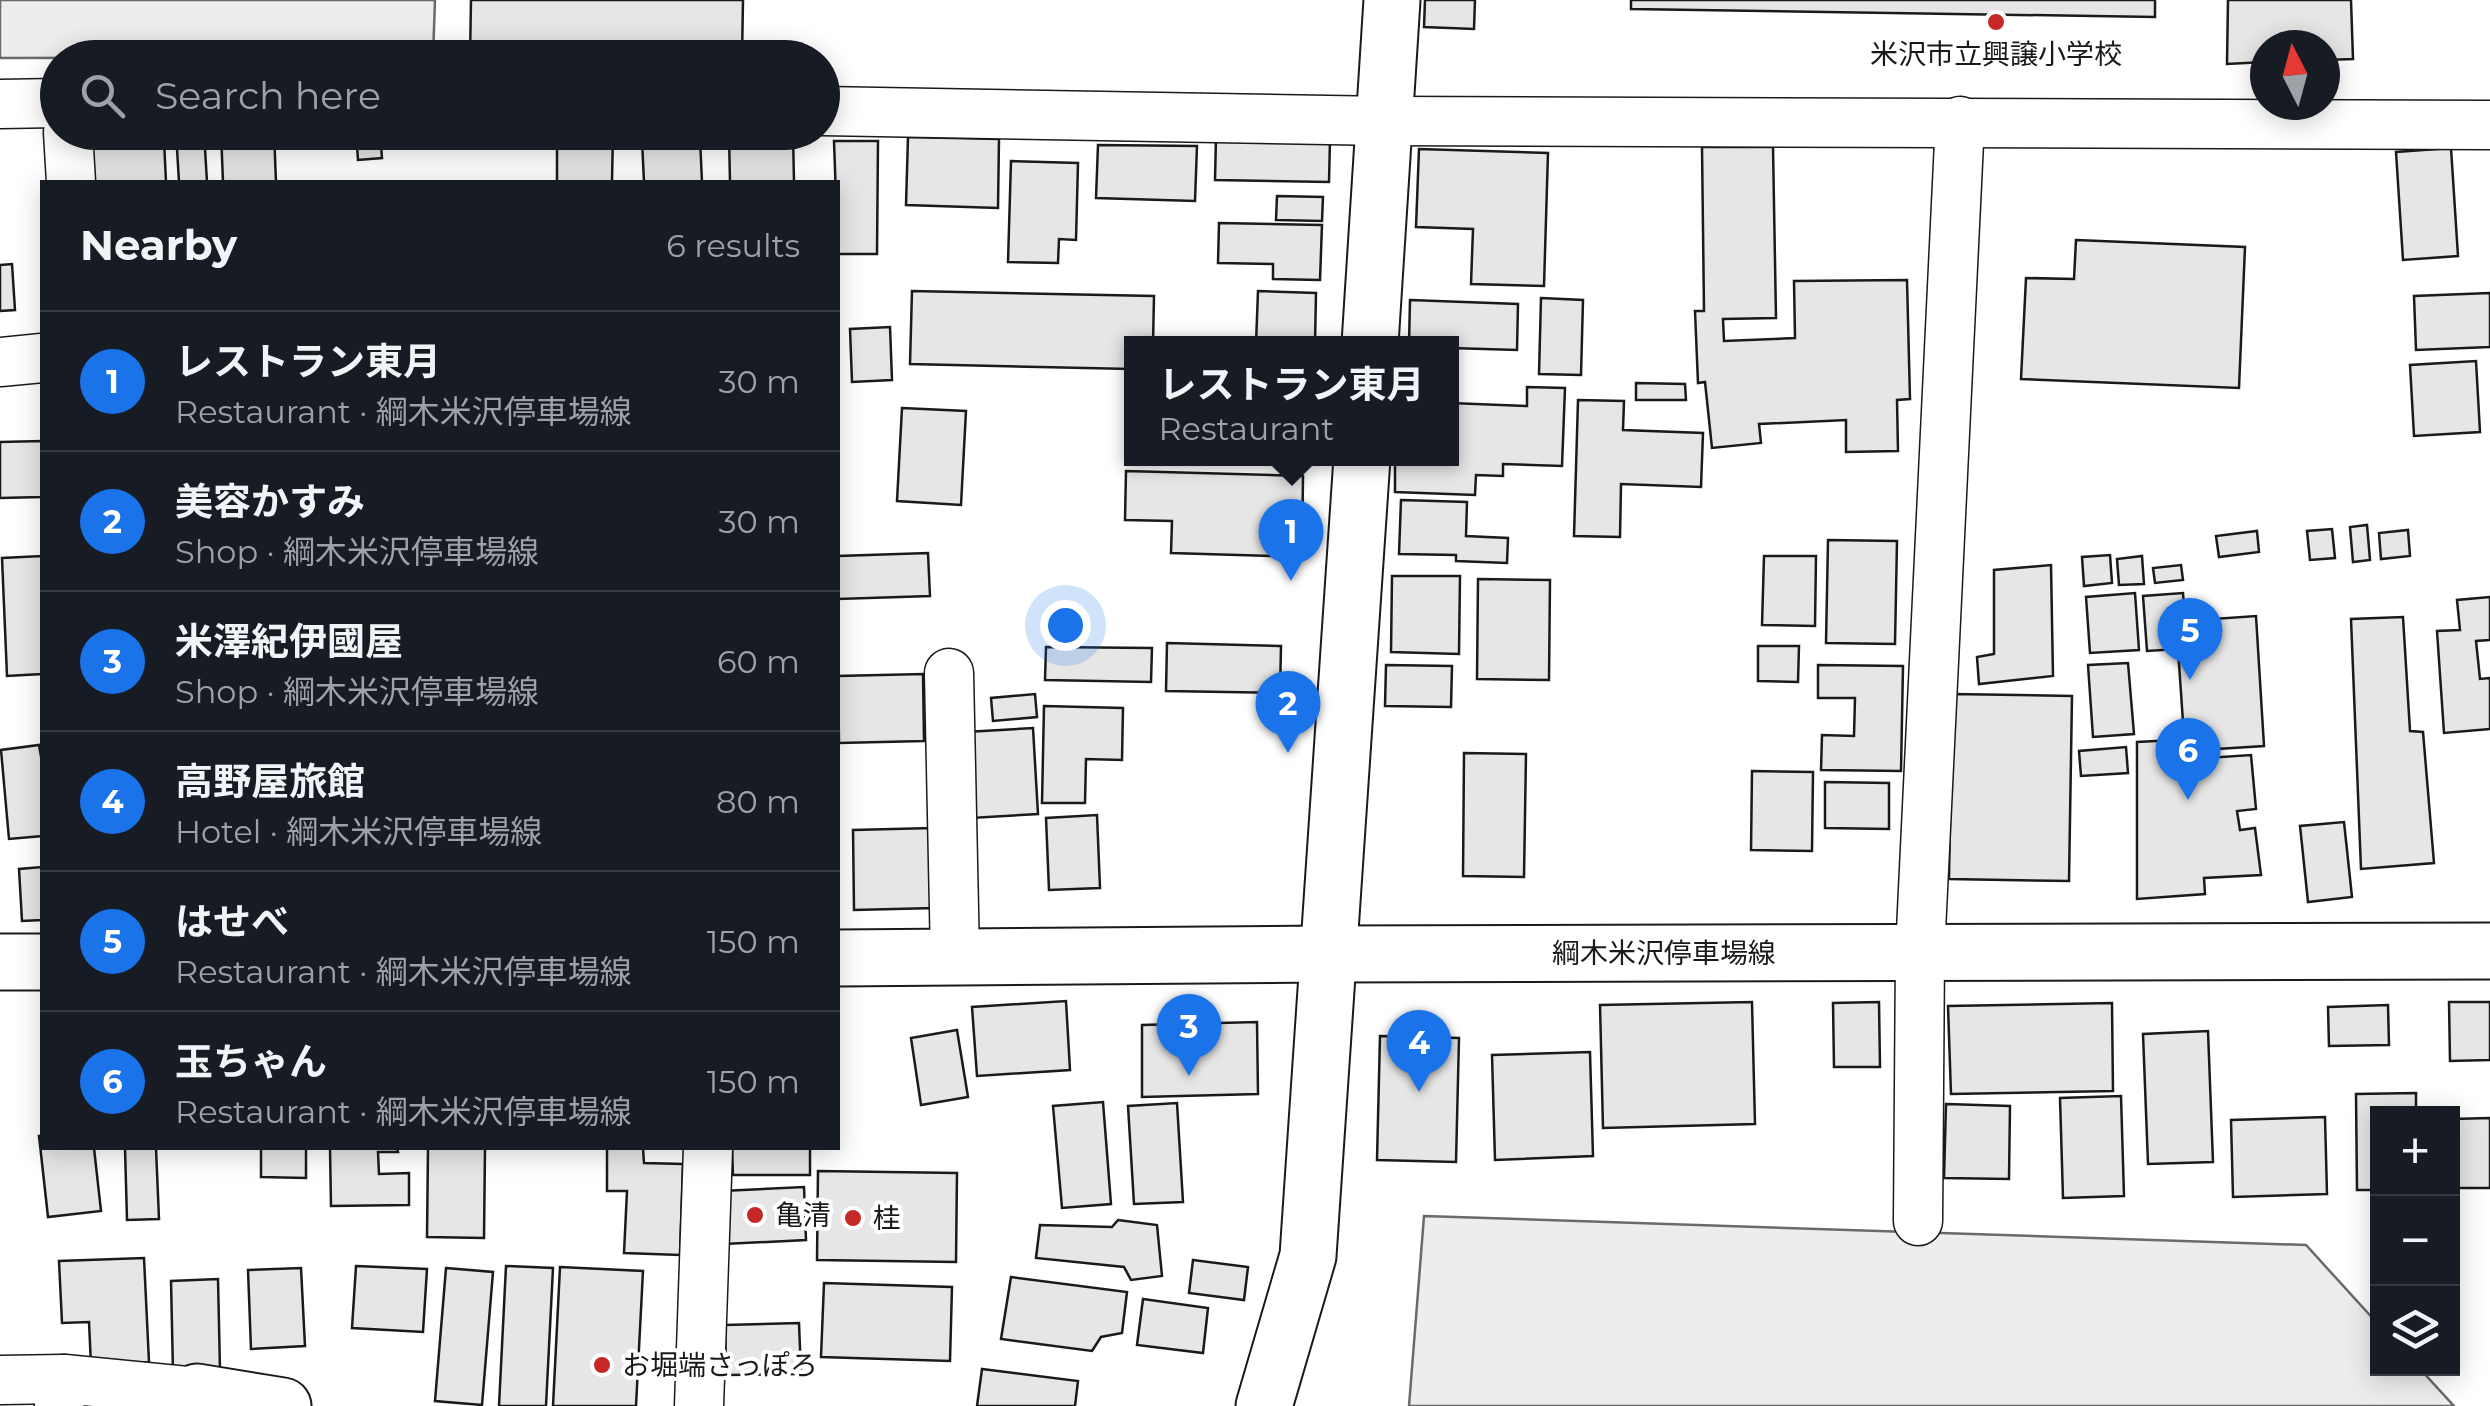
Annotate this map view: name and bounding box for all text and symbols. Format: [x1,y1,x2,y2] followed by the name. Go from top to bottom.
[1985,11,2007,33] marker: 米沢市立興譲小学校
[2250,30,2340,120] north arrow
[1870,37,2122,71] place label: 米沢市立興譲小学校
[40,40,840,150] search box
[75,68,130,123] icon: search
[155,72,381,119] text: Search here
[80,219,237,271] text: Nearby
[666,226,800,265] text: 6 results
[1124,336,1459,466] popup
[175,338,441,385] text: レストラン東月
[1158,361,1425,408] text: レストラン東月
[106,362,119,401] text: 1
[718,362,800,401] text: 30 m
[175,392,632,431] text: Restaurant · 綱木米沢停車場線
[1158,409,1334,448] text: Restaurant
[175,478,365,525] text: 美容かすみ
[1258,498,1324,581] pin: 1
[103,502,122,541] text: 2
[718,502,800,541] text: 30 m
[175,532,539,571] text: Shop · 綱木米沢停車場線
[2158,598,2222,680] pin: 5
[1040,600,1091,651] your location
[175,618,403,665] text: 米澤紀伊國屋
[103,642,122,681] text: 3
[717,642,800,681] text: 60 m
[1256,670,1320,753] pin: 2
[175,672,539,711] text: Shop · 綱木米沢停車場線
[2156,718,2220,800] pin: 6
[175,758,365,805] text: 高野屋旅館
[101,782,124,821] text: 4
[716,782,800,821] text: 80 m
[175,812,542,851] text: Hotel · 綱木米沢停車場線
[175,898,289,945] text: はせべ
[103,922,122,961] text: 5
[707,922,800,961] text: 150 m
[1552,936,1776,970] street label: 綱木米沢停車場線
[175,952,632,991] text: Restaurant · 綱木米沢停車場線
[1156,994,1222,1076] pin: 3
[1386,1010,1452,1092] pin: 4
[175,1038,327,1085] text: 玉ちゃん
[102,1062,123,1101] text: 6
[707,1062,800,1101] text: 150 m
[175,1092,632,1131] text: Restaurant · 綱木米沢停車場線
[2370,1106,2460,1376] map controls
[2370,1106,2460,1196] button: +
[2370,1196,2460,1286] button: −
[775,1198,831,1232] place label: 亀清
[873,1201,901,1235] place label: 桂
[744,1204,766,1226] marker: 亀清
[842,1207,864,1229] marker: 桂
[2370,1286,2460,1376] button: layers
[622,1348,818,1382] place label: お堀端さっぽろ
[591,1354,613,1376] marker: お堀端さっぽろ

